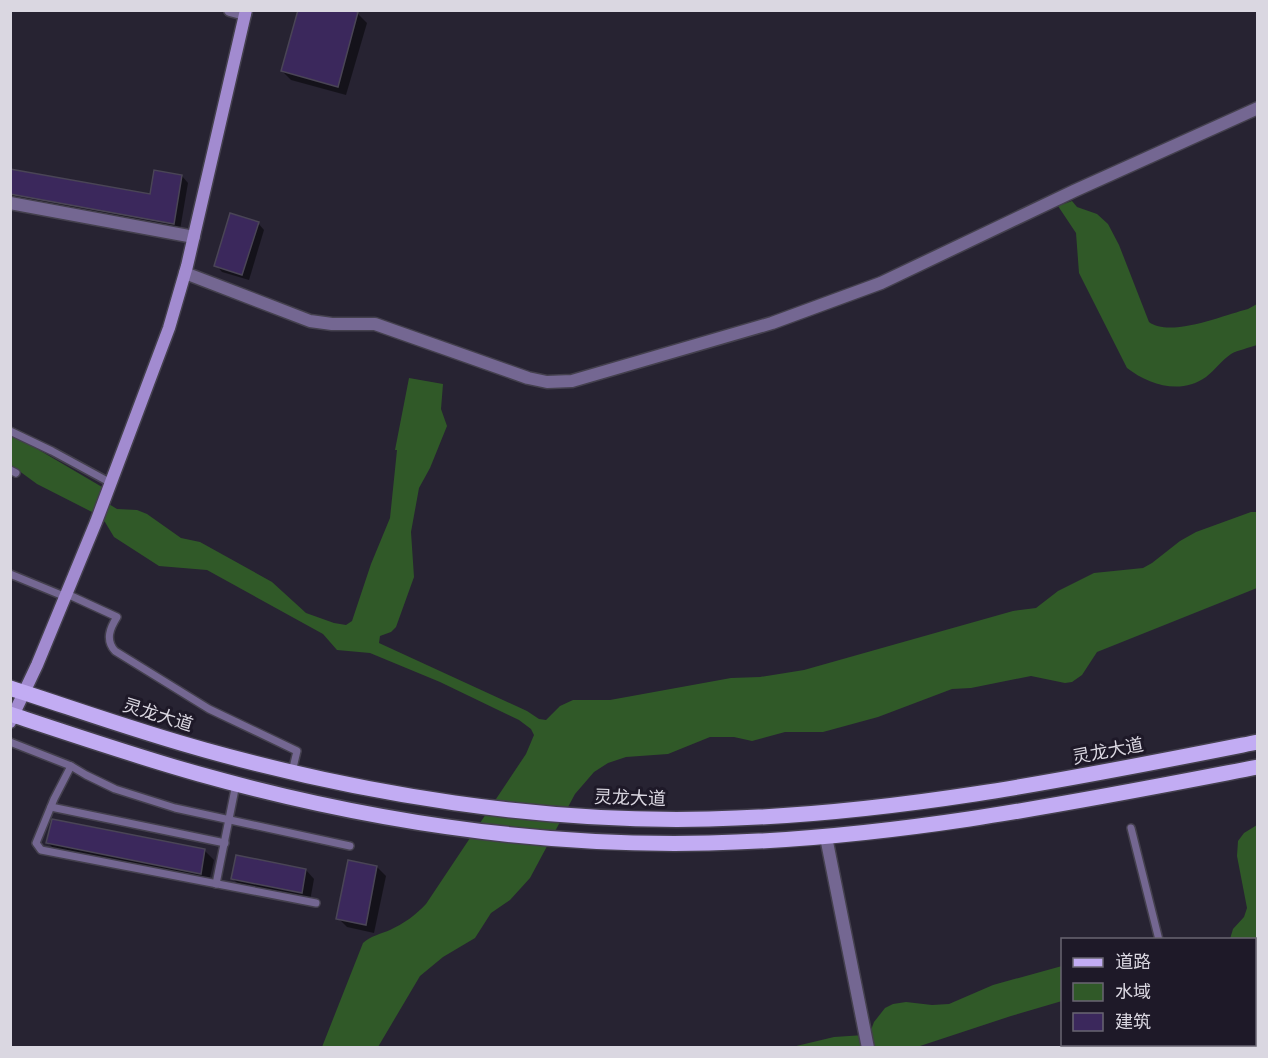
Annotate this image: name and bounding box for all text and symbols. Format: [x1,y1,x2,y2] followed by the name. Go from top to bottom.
[120,694,196,736] street label: 灵龙大道
[1071,733,1145,769] street label: 灵龙大道
[594,786,666,810] street label: 灵龙大道
[1061,938,1256,1046] legend
[1115,951,1151,973] text: 道路
[1115,981,1151,1003] text: 水域
[1115,1011,1151,1033] text: 建筑

